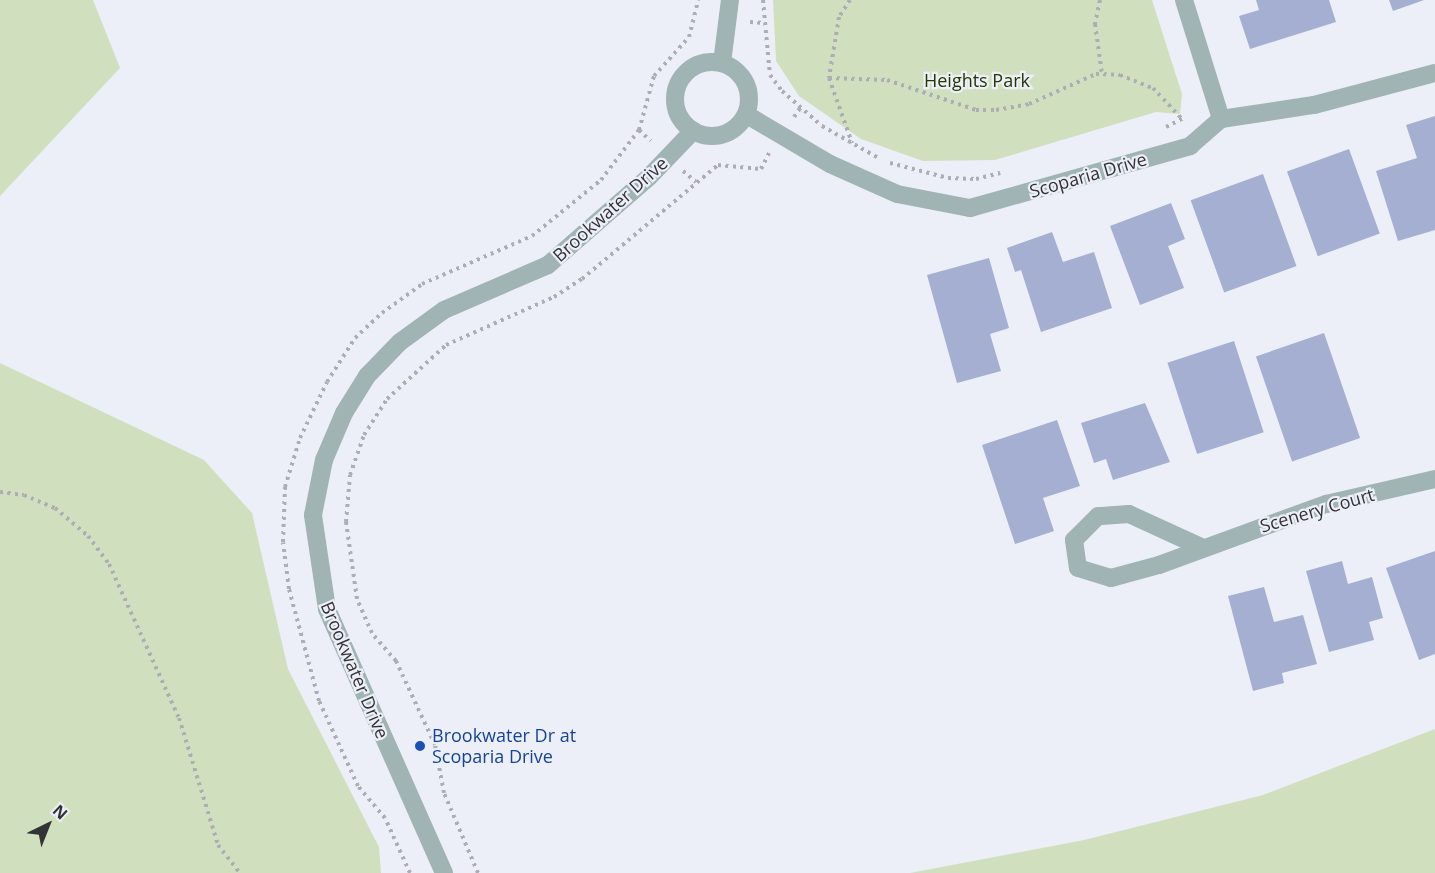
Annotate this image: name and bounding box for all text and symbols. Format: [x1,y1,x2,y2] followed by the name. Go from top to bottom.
[924,69,1030,91] park label: Heights Park
[1027,148,1149,202] street label: Scoparia Drive
[548,152,672,266] street label: Brookwater Drive
[1257,483,1377,537] street label: Scenery Court
[316,598,394,742] street label: Brookwater Drive
[432,725,576,768] place label: Brookwater Dr at Scoparia Drive
[413,739,427,753] marker: Brookwater Dr at Scoparia Drive
[18,795,78,855] north arrow
[48,799,73,824] text: N

